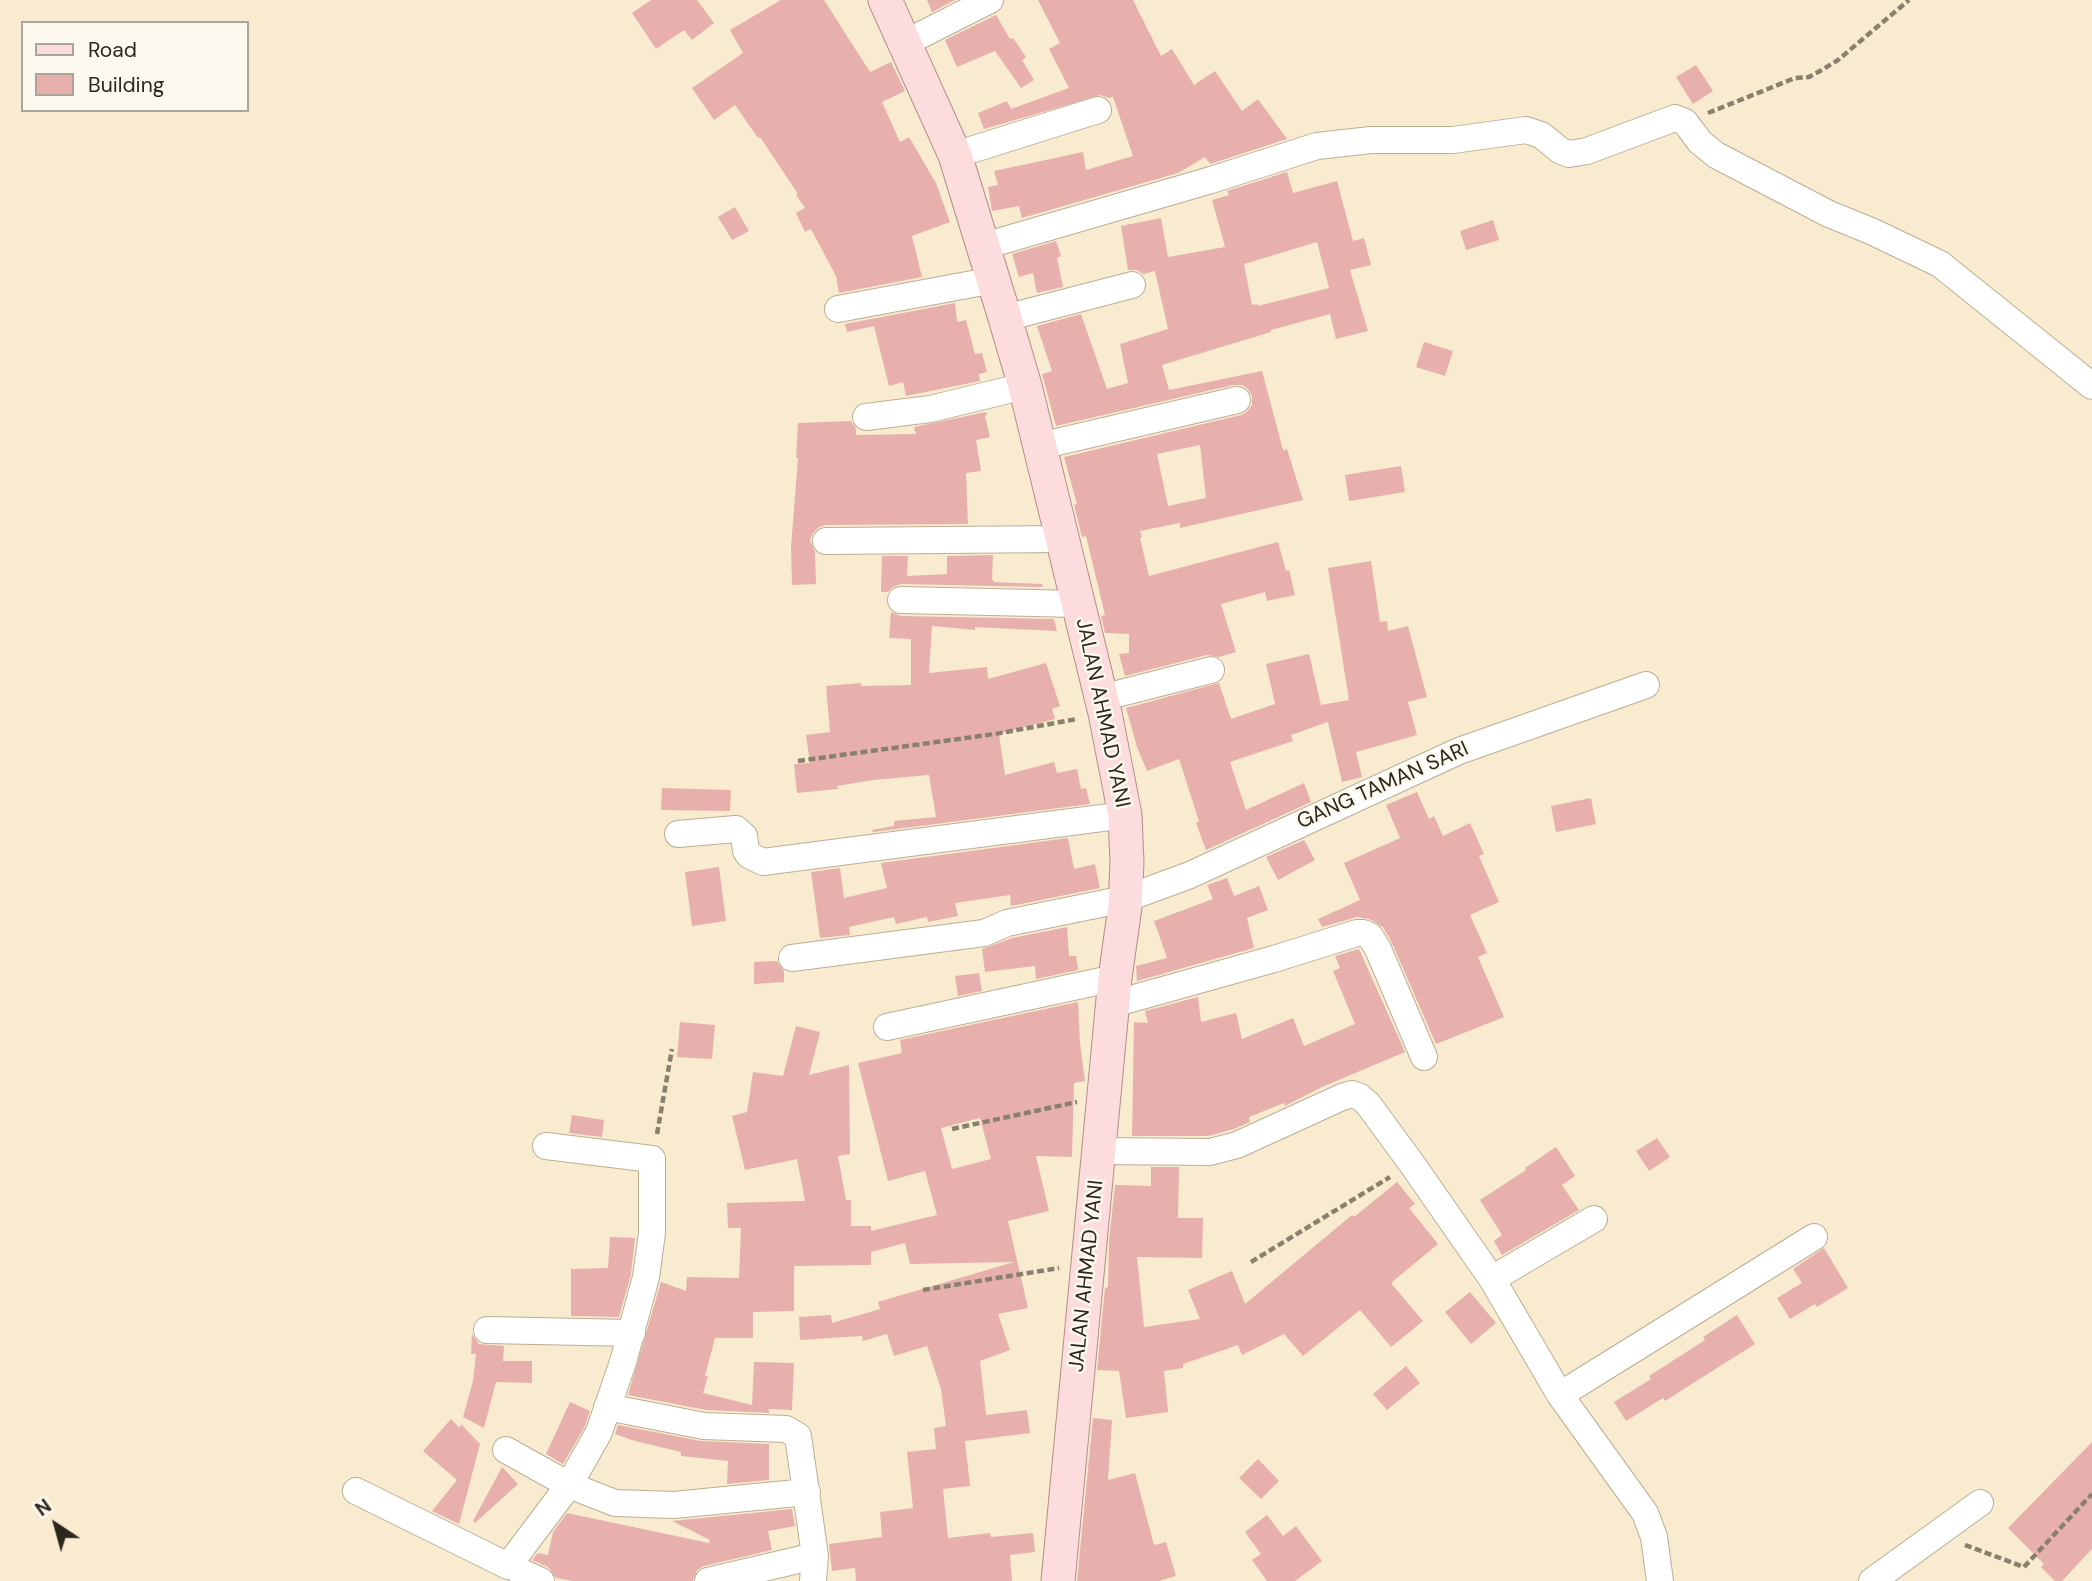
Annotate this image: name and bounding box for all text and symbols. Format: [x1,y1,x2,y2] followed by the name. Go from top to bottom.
[21,21,248,112] legend
[88,36,137,64] text: Road
[88,71,164,99] text: Building
[1070,616,1134,810] street label: JALAN AHMAD YANI
[1293,737,1473,835] street label: GANG TAMAN SARI
[1064,1179,1110,1373] street label: JALAN AHMAD YANI
[21,1490,91,1560] north arrow
[30,1493,56,1522] text: N

